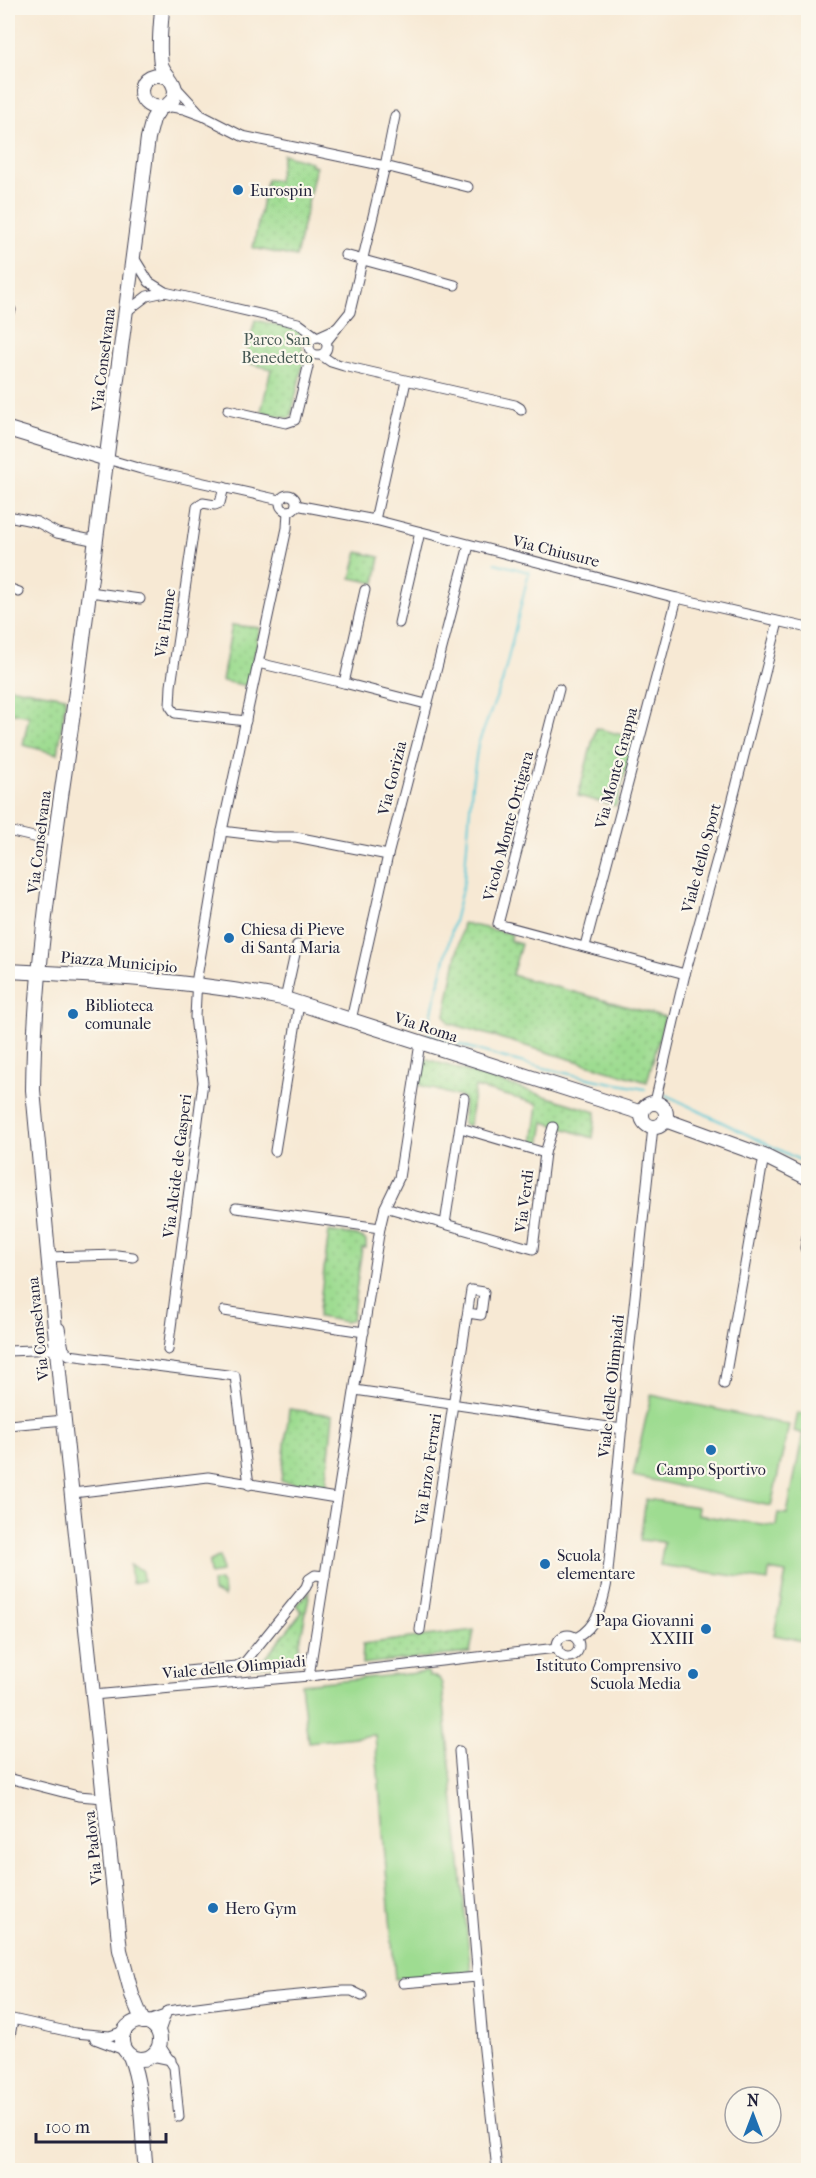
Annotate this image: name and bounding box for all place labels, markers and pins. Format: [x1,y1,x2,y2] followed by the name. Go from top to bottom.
[250,181,313,200] place label: Eurospin
[231,183,245,197] marker: Eurospin
[241,920,345,957] place label: Chiesa di Pieve di Santa Maria
[222,931,236,945] marker: Chiesa di Pieve di Santa Maria
[85,996,154,1033] place label: Biblioteca comunale
[66,1007,80,1021] marker: Biblioteca comunale
[704,1443,718,1457] marker: Campo Sportivo
[656,1460,766,1479] place label: Campo Sportivo
[557,1546,635,1583] place label: Scuola elementare
[538,1557,552,1571] marker: Scuola elementare
[595,1611,694,1648] place label: Papa Giovanni XXIII
[699,1622,713,1636] marker: Papa Giovanni XXIII
[536,1656,682,1693] place label: Istituto Comprensivo Scuola Media
[686,1667,700,1681] marker: Istituto Comprensivo Scuola Media
[225,1899,297,1918] place label: Hero Gym
[206,1901,220,1915] marker: Hero Gym

